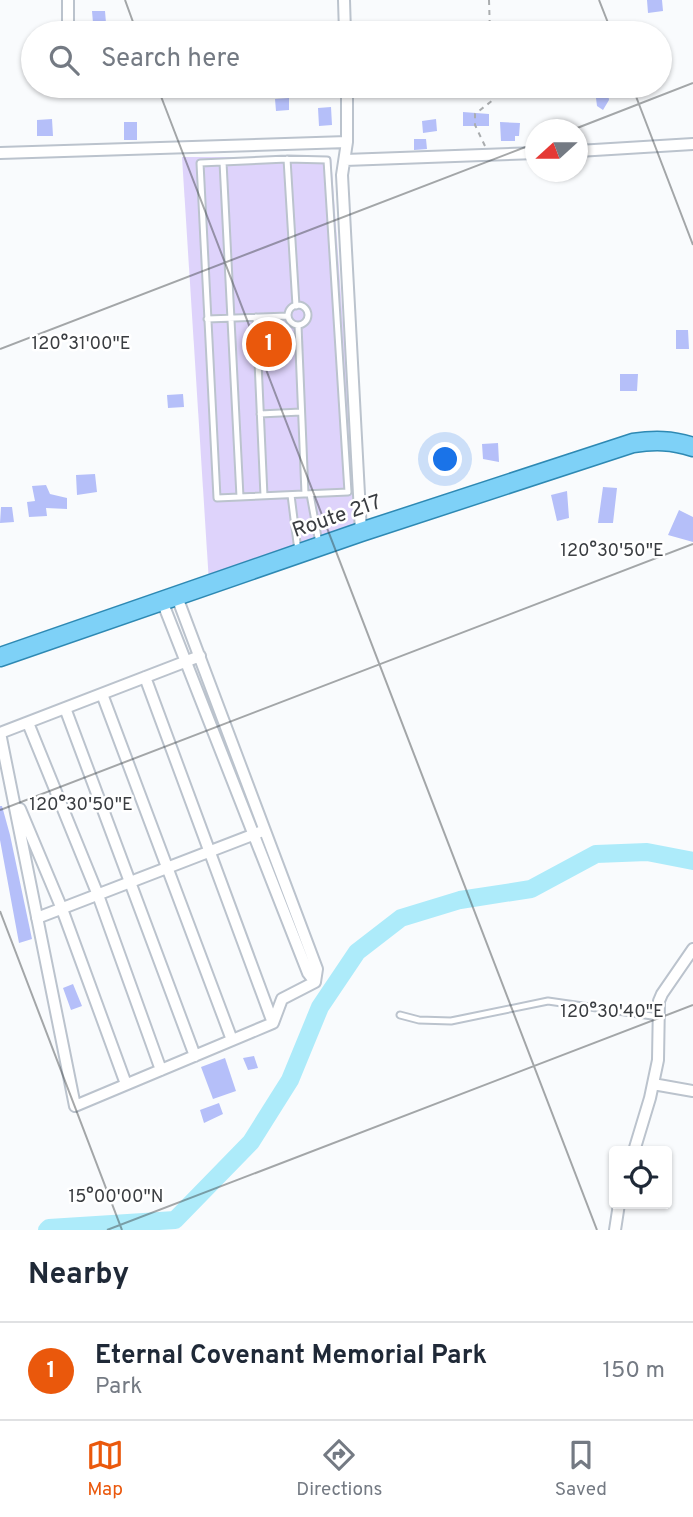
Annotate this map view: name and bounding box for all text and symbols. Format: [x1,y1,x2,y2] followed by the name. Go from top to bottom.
[21,21,672,98] search box
[45,41,83,79] icon: search
[101,43,240,76] text: Search here
[525,119,588,182] north arrow
[246,318,292,370] pin: 1
[31,333,131,356] text: 120°31'00"E
[428,442,462,476] your location
[289,489,385,545] street label: Route 217
[560,540,664,563] text: 120°30'50"E
[29,794,133,817] text: 120°30'50"E
[560,1001,664,1024] text: 120°30'40"E
[609,1146,672,1209] map controls
[609,1146,672,1209] button: locate
[68,1186,164,1209] text: 15°00'00"N
[28,1257,129,1294] text: Nearby
[95,1340,487,1373] text: Eternal Covenant Memorial Park
[46,1357,56,1386] text: 1
[603,1357,665,1386] text: 150 m
[95,1373,142,1402] text: Park
[86,1436,124,1502] tab: Map
[296,1436,383,1502] tab: Directions
[555,1436,607,1502] tab: Saved

